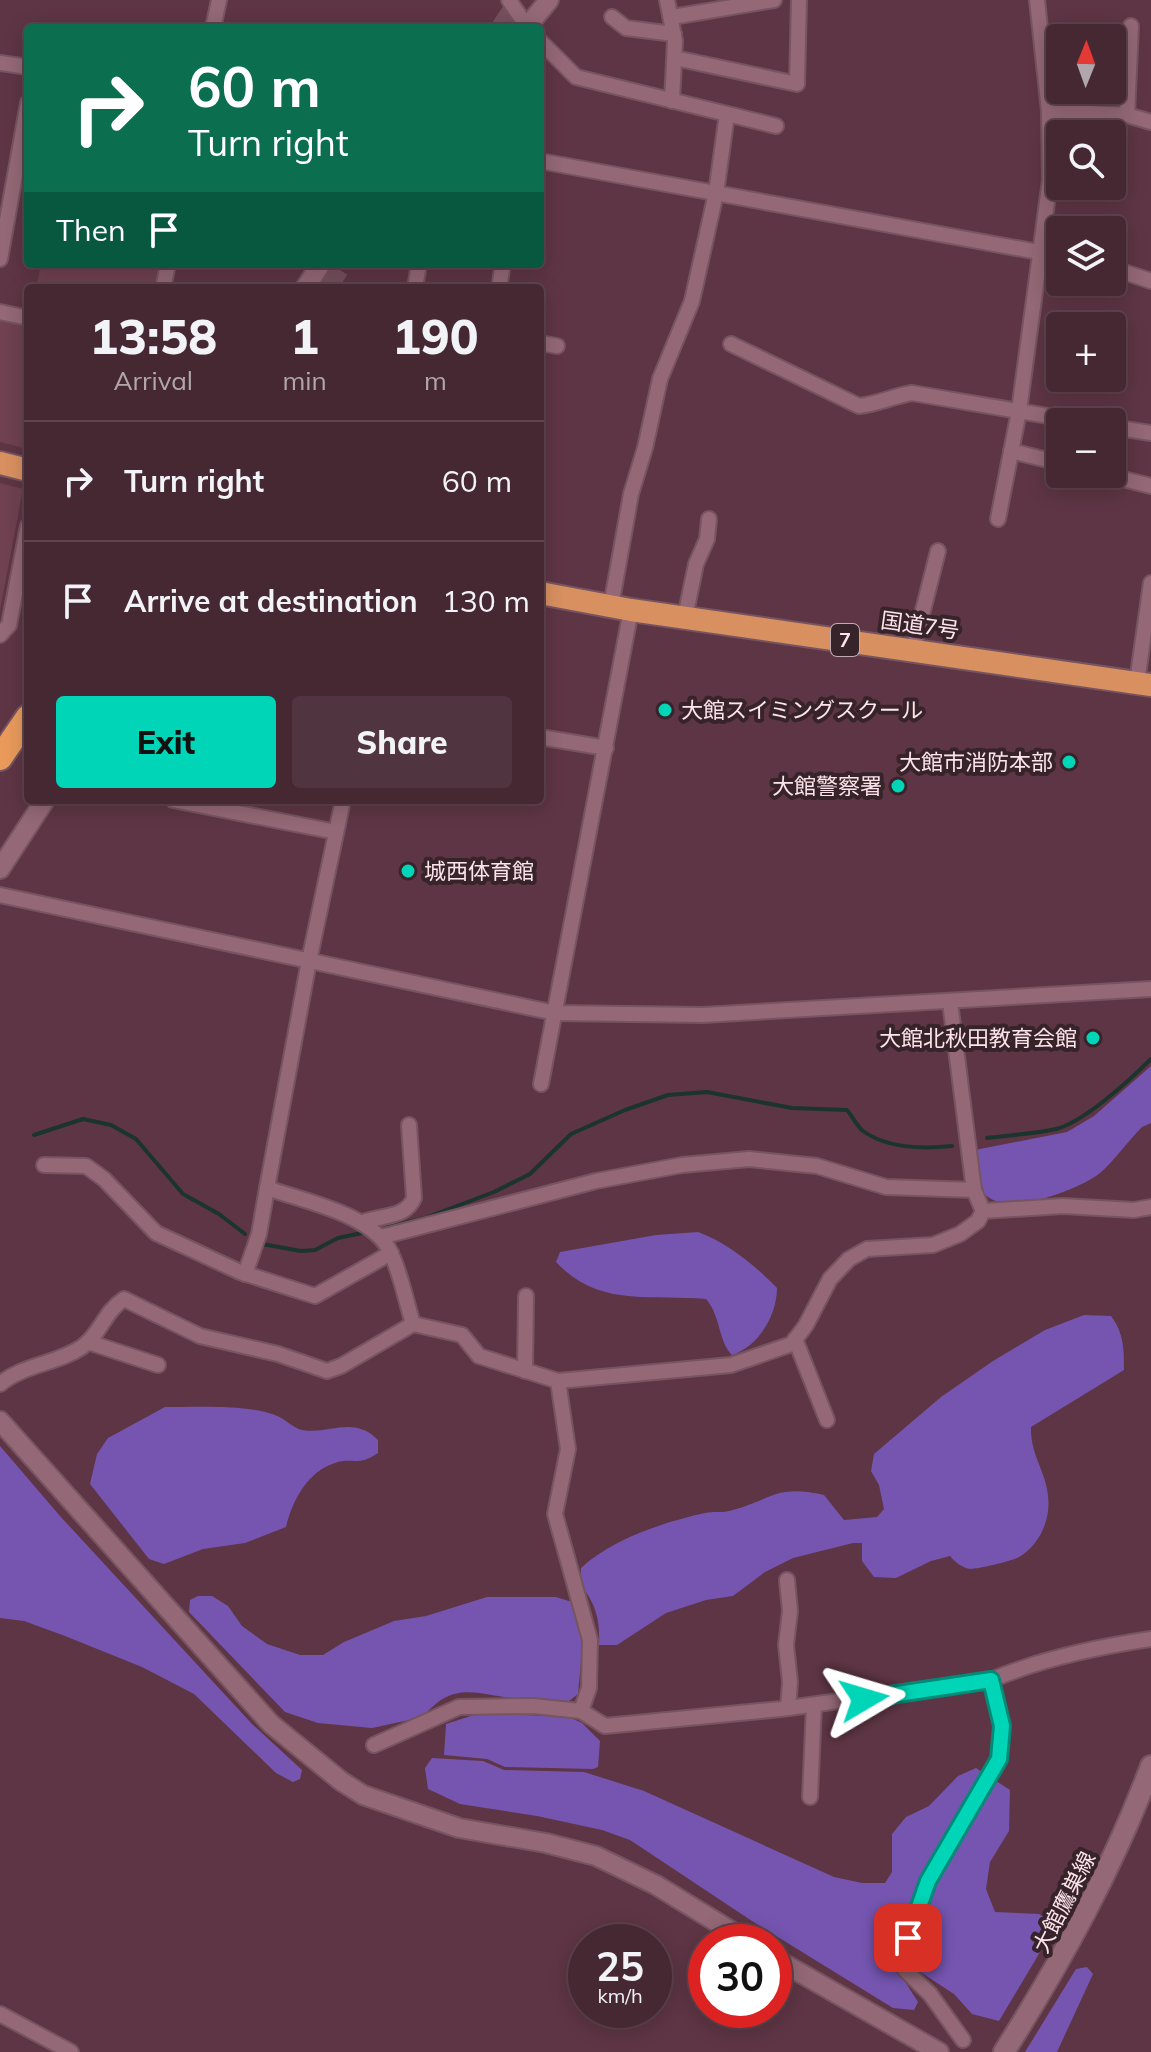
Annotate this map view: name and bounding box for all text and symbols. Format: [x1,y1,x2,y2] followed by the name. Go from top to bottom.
[1046,24,1126,104] north arrow
[1046,24,1126,488] map controls
[188,51,321,121] text: 60 m
[56,56,160,160] icon: right
[188,120,349,165] text: Turn right
[1046,120,1126,200] button: search
[142,208,186,252] icon: arrive
[56,211,126,249] text: Then
[1046,216,1126,296] button: layers
[89,306,217,366] text: 13:58
[290,306,319,366] text: 1
[392,306,479,366] text: 190
[1046,312,1126,392] button: +
[113,364,193,397] text: Arrival
[283,364,327,397] text: min
[424,364,447,397] text: m
[1046,408,1126,488] button: −
[56,459,100,503] icon: right
[124,462,264,500] text: Turn right
[442,462,512,500] text: 60 m
[56,579,100,623] icon: arrive
[124,582,418,620] text: Arrive at destination
[442,582,530,620] text: 130 m
[879,606,961,644] street label: 国道7号
[831,624,859,656] road number: 7
[56,696,276,788] button: Exit
[292,696,512,788] button: Share
[681,696,923,724] place label: 大館スイミングスクール
[656,701,674,719] marker: 大館スイミングスクール
[899,748,1053,776] place label: 大館市消防本部
[1060,753,1078,771] marker: 大館市消防本部
[772,772,882,800] place label: 大館警察署
[889,777,907,795] marker: 大館警察署
[424,857,534,885] place label: 城西体育館
[399,862,417,880] marker: 城西体育館
[879,1024,1077,1052] place label: 大館北秋田教育会館
[1084,1029,1102,1047] marker: 大館北秋田教育会館
[822,1657,906,1741] position arrow
[1027,1847,1101,1957] street label: 大館鷹巣線
[874,1904,942,1972] pin
[886,1916,930,1960] icon: arrive
[688,1924,792,2028] speed limit sign: 30
[596,1941,644,1991] text: 25
[597,1983,643,2008] text: km/h

